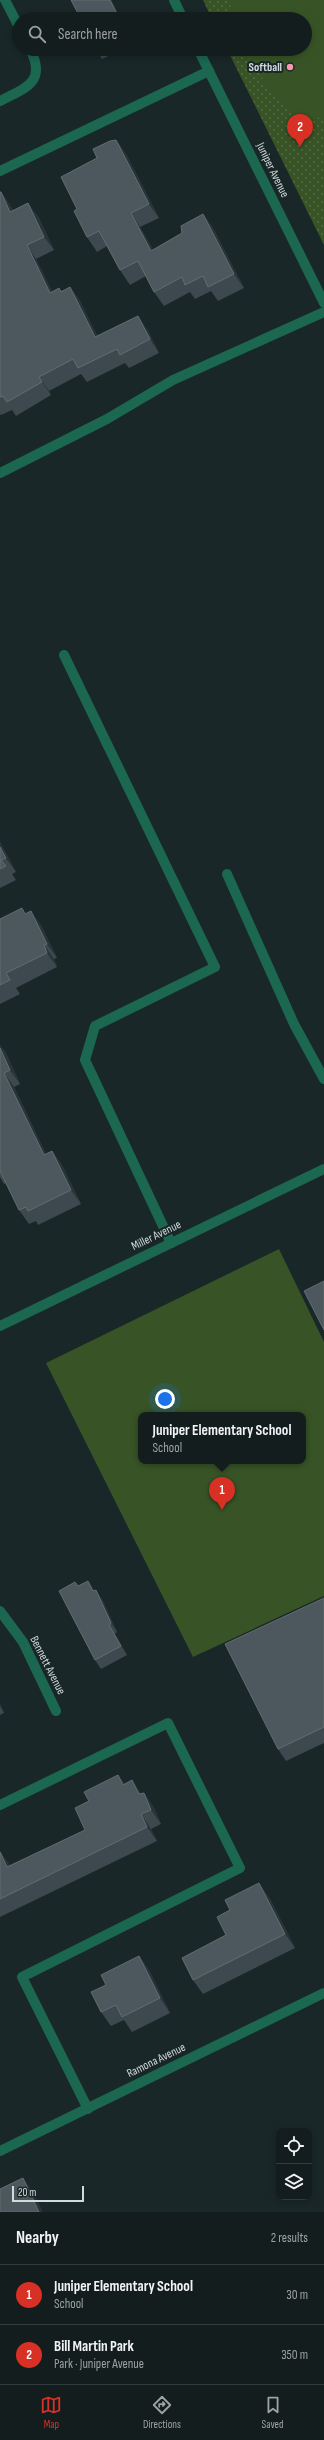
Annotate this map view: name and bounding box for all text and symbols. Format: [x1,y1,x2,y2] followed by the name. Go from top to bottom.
[12,12,312,56] search box
[26,23,48,45] icon: search
[58,25,118,44] text: Search here
[249,60,282,75] place label: Softball
[285,62,295,72] marker: Softball
[287,114,313,147] pin: 2
[252,139,292,200] street label: Juniper Avenue
[129,1217,184,1254] street label: Miller Avenue
[155,1389,175,1409] your location
[138,1412,306,1464] popup
[153,1421,291,1440] text: Juniper Elementary School
[153,1440,182,1456] text: School
[209,1477,235,1510] pin: 1
[26,1633,69,1697] street label: Bennett Avenue
[124,2040,188,2081] street label: Ramona Avenue
[276,2128,312,2200] map controls
[276,2128,312,2164] button: locate
[276,2164,312,2200] button: layers
[12,2184,84,2203] scale bar
[18,2186,36,2199] text: 20 m
[16,2228,59,2248] text: Nearby
[271,2230,308,2246] text: 2 results
[54,2277,193,2296] text: Juniper Elementary School
[26,2287,32,2303] text: 1
[286,2287,308,2303] text: 30 m
[54,2296,84,2312] text: School
[54,2337,134,2356] text: Bill Martin Park
[26,2347,32,2363] text: 2
[281,2347,308,2363] text: 350 m
[54,2356,144,2372] text: Park · Juniper Avenue
[40,2394,62,2431] tab: Map
[143,2394,181,2431] tab: Directions
[262,2394,284,2431] tab: Saved

